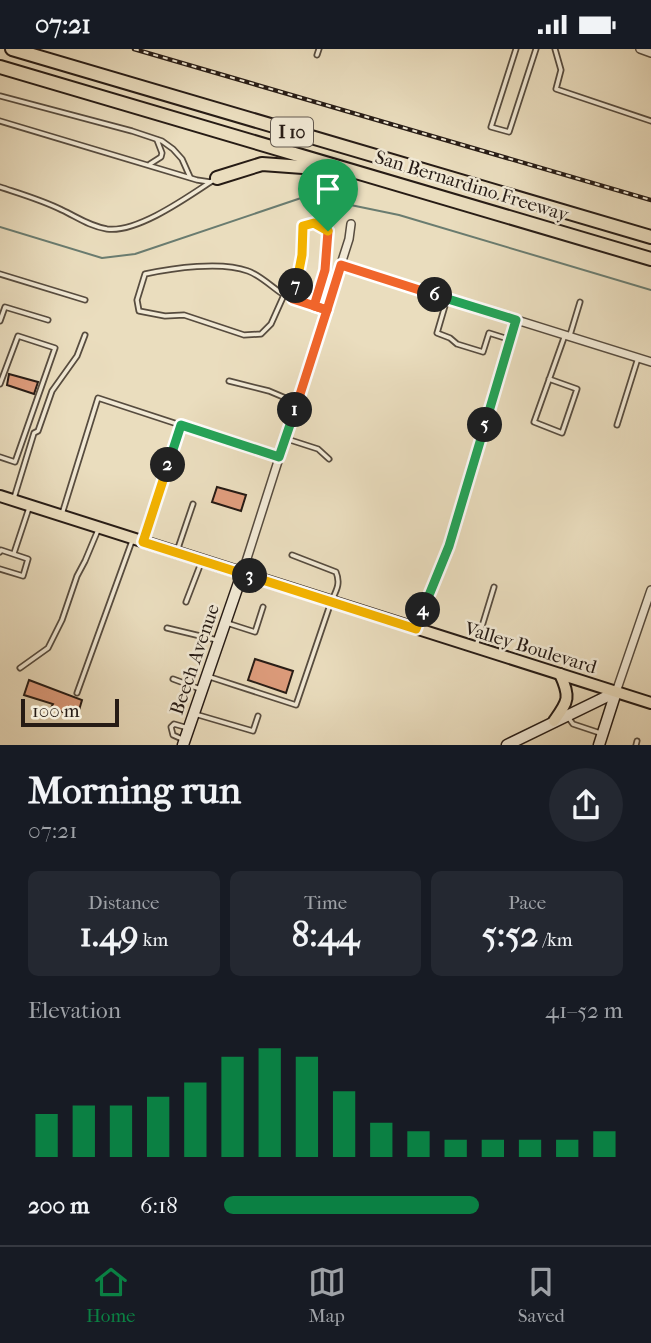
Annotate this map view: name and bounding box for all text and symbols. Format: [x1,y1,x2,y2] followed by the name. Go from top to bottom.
[35,9,91,40] text: 07:21
[271,117,313,147] road number: I 10
[372,146,572,226] street label: San Bernardino Freeway
[298,159,358,231] pin
[309,170,347,208] icon: arrive
[278,268,314,303] pin: 7
[291,274,300,296] text: 7
[418,278,452,313] pin: 6
[429,283,440,305] text: 6
[278,393,312,427] pin: 1
[291,398,298,420] text: 1
[468,407,503,443] pin: 5
[480,413,489,435] text: 5
[150,447,186,483] pin: 2
[163,453,172,475] text: 2
[232,559,268,593] pin: 3
[246,564,253,586] text: 3
[406,593,440,627] pin: 4
[417,598,428,620] text: 4
[166,601,224,718] street label: Beech Avenue
[461,617,600,679] street label: Valley Boulevard
[21,695,119,727] scale bar
[32,700,80,722] text: 100 m
[28,768,241,813] text: Morning run
[549,768,623,842] button: share
[28,817,77,844] text: 07:21
[88,892,160,914] text: Distance
[304,892,347,914] text: Time
[508,892,546,914] text: Pace
[79,914,139,955] text: 1.49
[292,914,359,955] text: 8:44
[482,914,538,955] text: 5:52
[139,929,168,951] text: km
[538,929,573,951] text: /km
[28,997,121,1024] text: Elevation
[545,997,623,1024] text: 41–52 m
[28,1192,89,1219] text: 200 m
[140,1192,178,1219] text: 6:18
[86,1263,136,1327] tab: Home
[308,1263,346,1327] tab: Map
[518,1263,565,1327] tab: Saved

